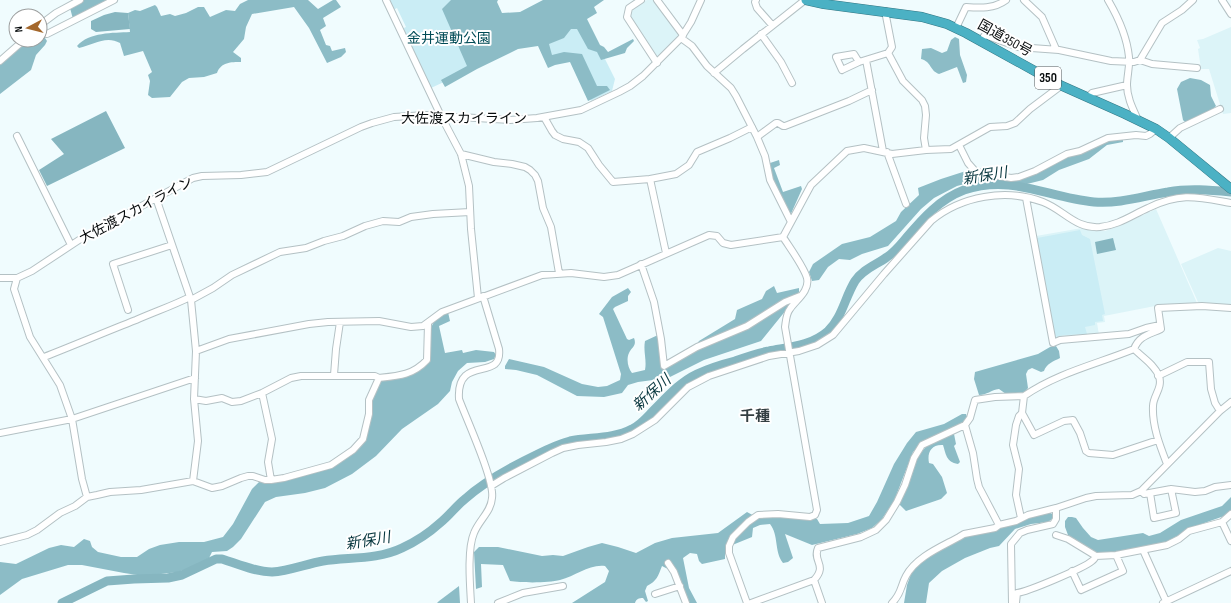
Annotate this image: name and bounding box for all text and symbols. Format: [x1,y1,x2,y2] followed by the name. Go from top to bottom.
[8,8,48,48] north arrow
[975,16,1035,60] street label: 国道350号
[12,25,25,33] text: N
[407,30,491,47] park label: 金井運動公園
[1035,67,1061,89] road number: 350
[401,110,527,127] street label: 大佐渡スカイライン
[961,163,1011,189] water label: 新保川
[76,173,196,247] street label: 大佐渡スカイライン
[629,370,677,415] water label: 新保川
[740,407,770,426] district label: 千種
[344,527,394,554] water label: 新保川

